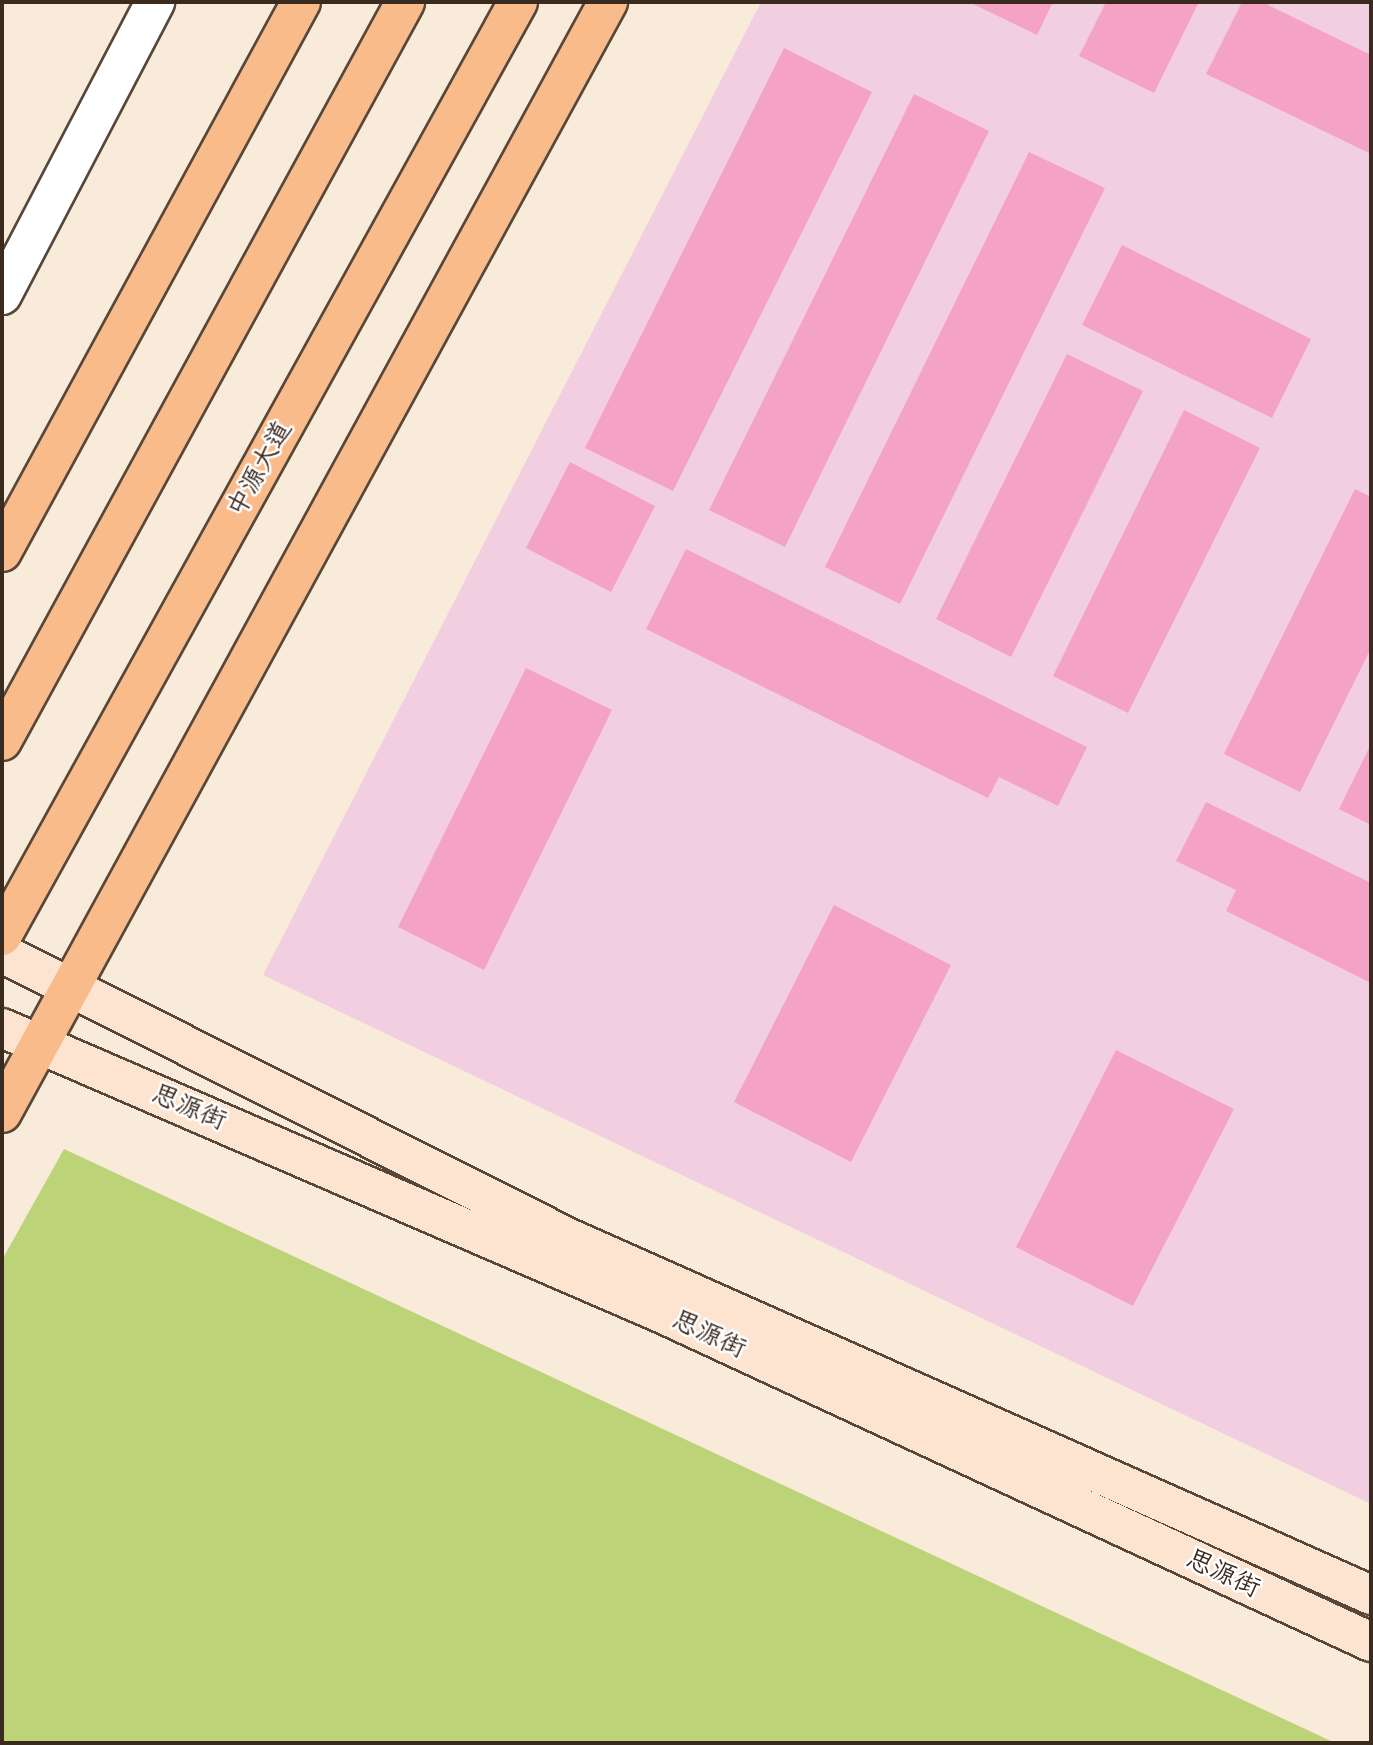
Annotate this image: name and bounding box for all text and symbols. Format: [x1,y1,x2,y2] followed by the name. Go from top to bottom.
[221,416,299,522] street label: 中源大道
[147,1078,231,1138] street label: 思源街
[667,1304,751,1366] street label: 思源街
[1181,1543,1265,1605] street label: 思源街

